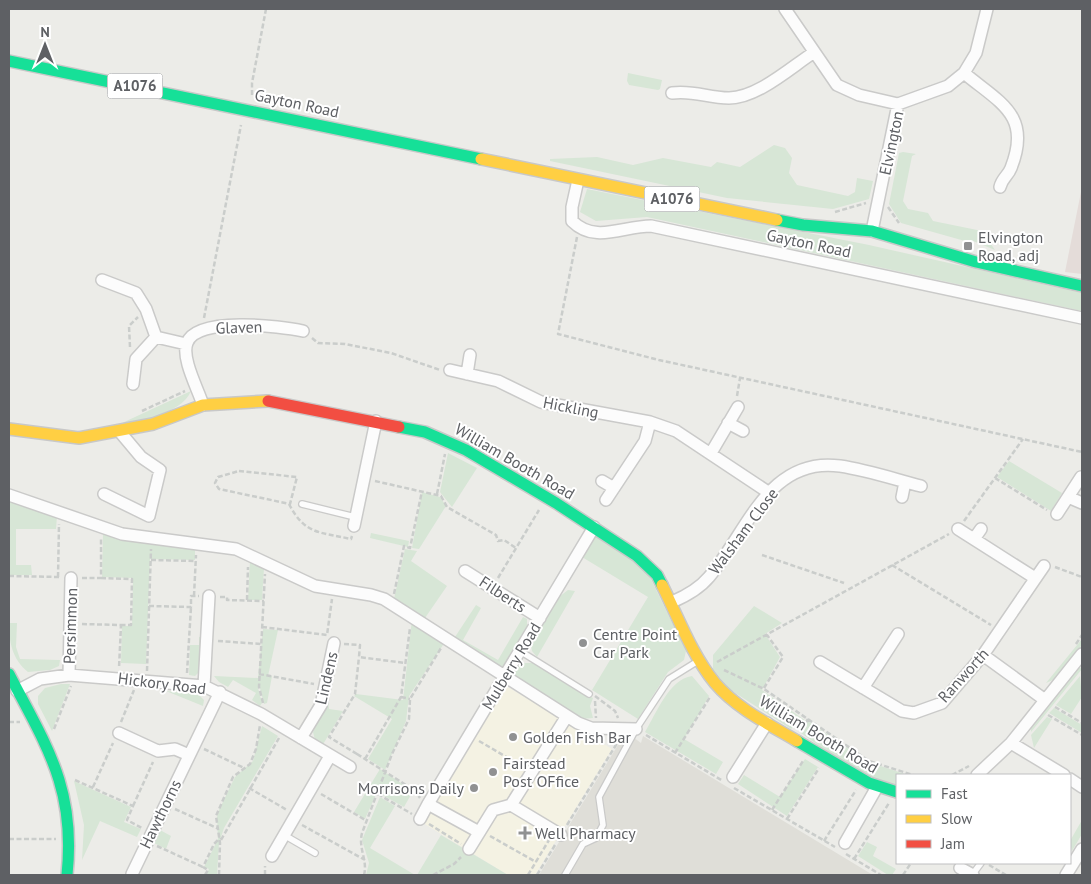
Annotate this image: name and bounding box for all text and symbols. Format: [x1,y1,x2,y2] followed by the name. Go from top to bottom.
[20,20,70,70] north arrow
[40,23,50,41] text: N
[108,74,162,98] road number: A1076
[253,84,341,122] street label: Gayton Road
[874,109,908,177] street label: Elvington
[644,186,700,212] road number: A1076
[765,224,853,262] street label: Gayton Road
[978,227,1043,265] place label: Elvington Road, adj
[962,240,974,252] marker: Elvington Road, adj
[215,316,263,338] street label: Glaven
[541,392,601,422] street label: Hickling
[451,419,579,503] street label: William Booth Road
[704,484,782,578] street label: Walsham Close
[476,571,531,617] street label: Filberts
[59,588,81,664] street label: Persimmon
[477,619,545,713] street label: Mulberry Road
[593,624,678,662] place label: Centre Point Car Park
[577,637,589,649] marker: Centre Point Car Park
[933,644,993,706] street label: Ranworth
[310,649,342,706] street label: Lindens
[117,668,207,698] street label: Hickory Road
[756,691,882,777] street label: William Booth Road
[523,727,631,747] place label: Golden Fish Bar
[507,731,519,743] marker: Golden Fish Bar
[503,753,579,791] place label: Fairstead Post OFfice
[487,766,499,778] marker: Fairstead Post OFfice
[896,774,1071,864] legend
[135,776,185,852] street label: Hawthorns
[358,778,465,798] place label: Morrisons Daily
[468,782,480,794] marker: Morrisons Daily
[941,784,968,803] text: Fast
[941,809,972,828] text: Slow
[535,823,636,843] place label: Well Pharmacy
[519,827,531,839] marker: Well Pharmacy
[940,834,965,853] text: Jam

